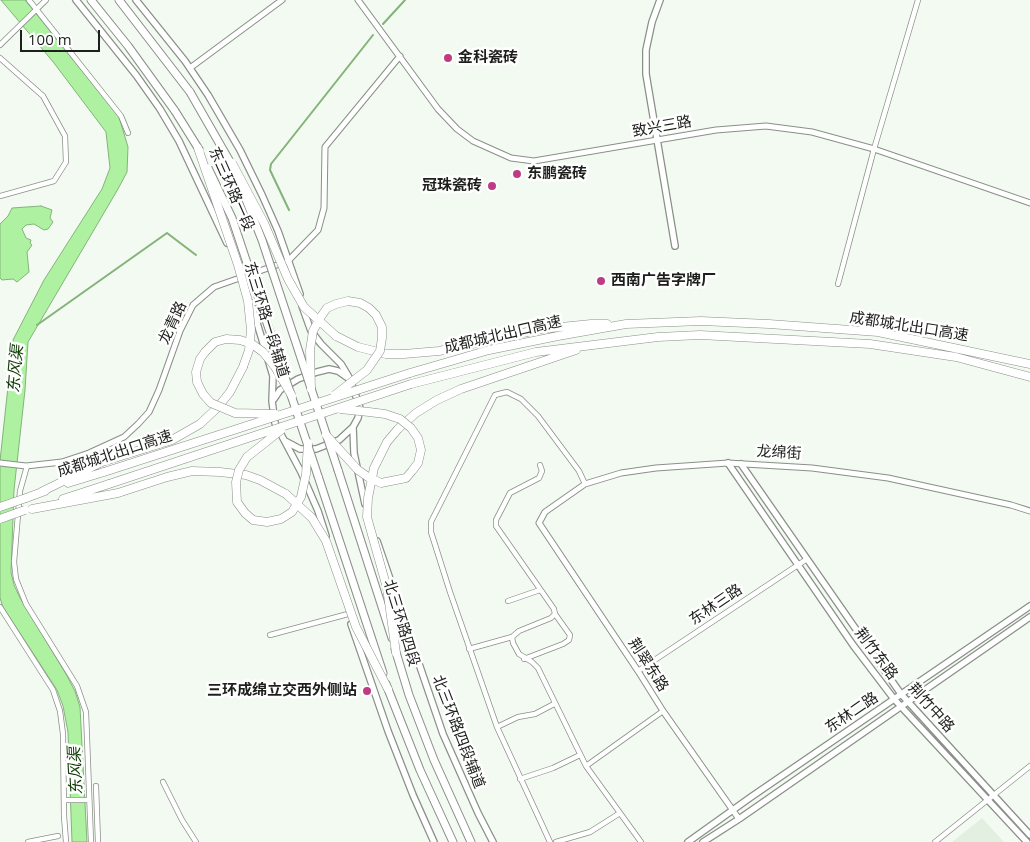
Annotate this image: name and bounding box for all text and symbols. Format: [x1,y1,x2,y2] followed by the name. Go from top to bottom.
[22,20,102,52] scale bar
[28,29,72,49] text: 100 m
[458,49,518,67] place label: 金科瓷砖
[442,52,454,64] marker: 金科瓷砖
[631,113,693,141] street label: 致兴三路
[204,144,258,234] street label: 东三环路一段
[527,165,587,183] place label: 东鹏瓷砖
[511,168,523,180] marker: 东鹏瓷砖
[422,177,482,195] place label: 冠珠瓷砖
[486,180,498,192] marker: 冠珠瓷砖
[240,260,292,380] street label: 东三环路一段辅道
[611,272,716,290] place label: 西南广告字牌厂
[595,275,607,287] marker: 西南广告字牌厂
[155,299,191,347] street label: 龙青路
[848,309,970,345] street label: 成都城北出口高速
[443,313,563,357] street label: 成都城北出口高速
[4,344,28,394] water label: 东风渠
[55,427,175,481] street label: 成都城北出口高速
[756,443,802,463] street label: 龙绵街
[379,577,423,669] street label: 北三环路四段
[686,581,746,629] street label: 东林三路
[851,625,901,683] street label: 荆竹东路
[624,635,672,695] street label: 荆翠东路
[428,673,488,791] street label: 北三环路四段辅道
[904,680,958,736] street label: 荆竹中路
[207,682,357,700] place label: 三环成绵立交西外侧站
[361,685,373,697] marker: 三环成绵立交西外侧站
[822,689,882,737] street label: 东林二路
[65,747,87,795] water label: 东风渠

